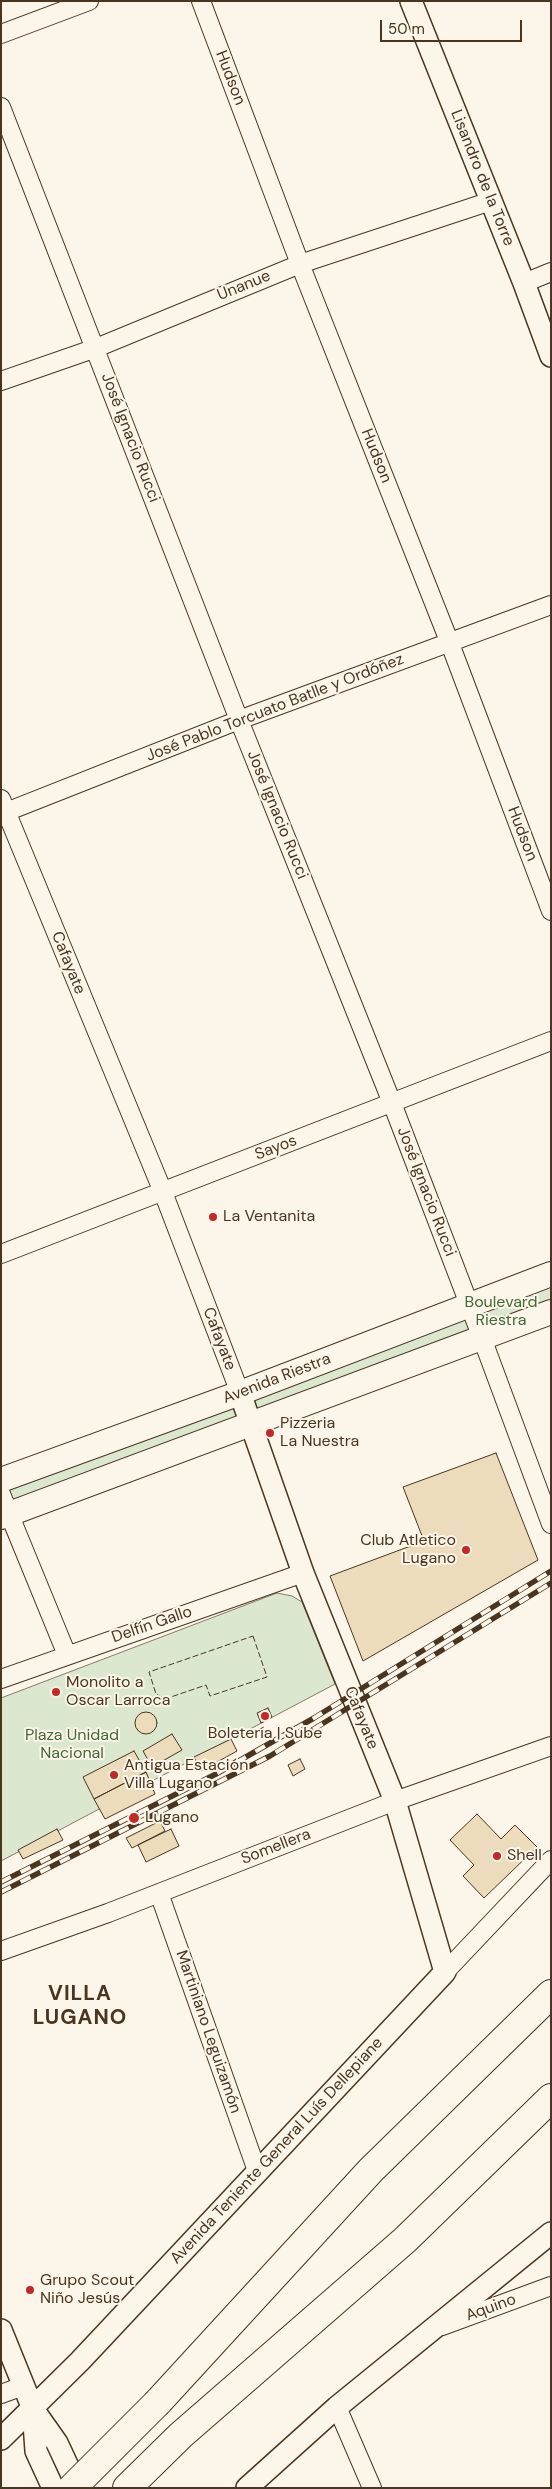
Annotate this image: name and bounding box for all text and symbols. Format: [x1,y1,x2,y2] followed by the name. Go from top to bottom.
[382,10,524,42] scale bar
[388,19,425,39] text: 50 m
[211,48,249,108] street label: Hudson
[446,107,518,249] street label: Lisandro de la Torre
[215,267,273,305] street label: Unanue
[96,371,164,505] street label: José Ignacio Rucci
[356,426,396,486] street label: Hudson
[144,650,406,766] street label: José Pablo Torcuato Batlle y Ordóñez
[242,748,312,882] street label: José Ignacio Rucci
[503,804,541,864] street label: Hudson
[47,929,89,997] street label: Cafayate
[392,1125,460,1259] street label: José Ignacio Rucci
[252,1131,300,1165] street label: Sayos
[223,1207,315,1227] place label: La Ventanita
[207,1211,219,1223] marker: La Ventanita
[464,1293,538,1331] park label: Boulevard Riestra
[198,1305,240,1373] street label: Cafayate
[220,1350,334,1408] street label: Avenida Riestra
[280,1414,359,1452] place label: Pizzeria La Nuestra
[264,1427,276,1439] marker: Pizzeria La Nuestra
[360,1531,456,1569] place label: Club Atletico Lugano
[460,1544,472,1556] marker: Club Atletico Lugano
[109,1602,195,1648] street label: Delfín Gallo
[66,1673,170,1711] place label: Monolito a Oscar Larroca
[340,1684,382,1752] street label: Cafayate
[50,1686,62,1698] marker: Monolito a Oscar Larroca
[259,1710,271,1722] marker: Boletería | Sube
[208,1724,322,1744] place label: Boletería | Sube
[25,1726,119,1764] park label: Plaza Unidad Nacional
[124,1756,248,1794] place label: Antigua Estación Villa Lugano
[108,1769,120,1781] marker: Antigua Estación Villa Lugano
[145,1808,199,1828] place label: Lugano
[127,1811,141,1825] marker: Lugano
[239,1825,313,1869] street label: Somellera
[507,1846,542,1866] place label: Shell
[491,1850,503,1862] marker: Shell
[171,1948,245,2116] street label: Martiniano Leguizamón
[32,1981,128,2031] district label: VILLA LUGANO
[167,2034,387,2268] street label: Avenida Teniente General Luís Dellepiane
[40,2271,134,2309] place label: Grupo Scout Niño Jesús
[24,2284,36,2296] marker: Grupo Scout Niño Jesús
[463,2290,519,2326] street label: Aquino

